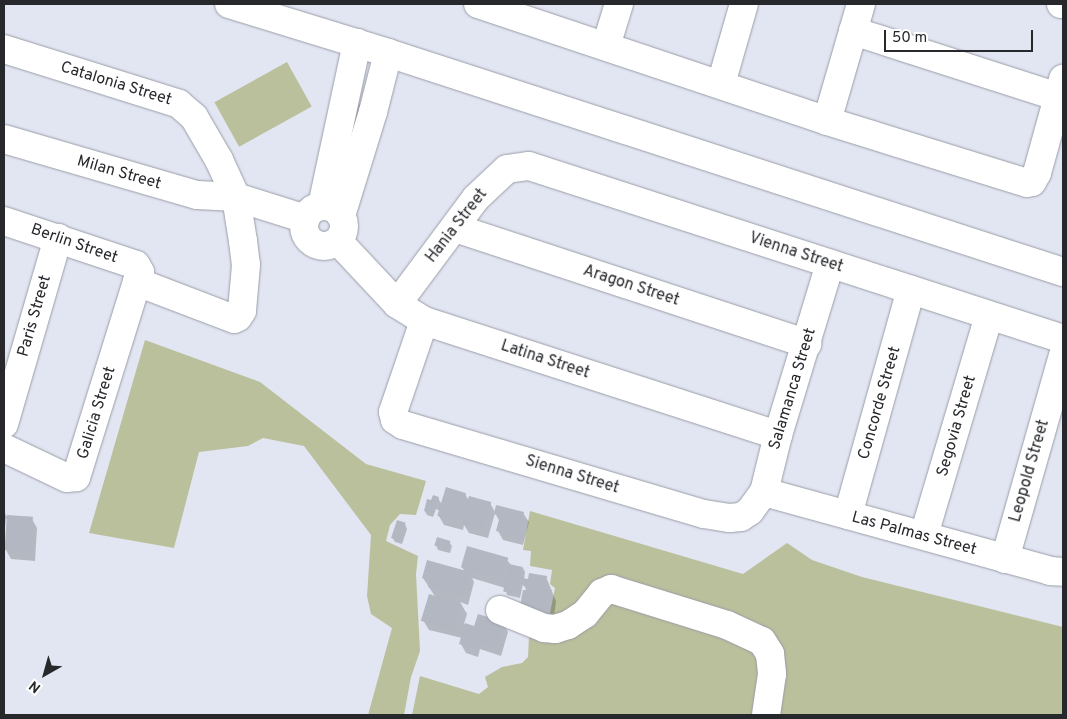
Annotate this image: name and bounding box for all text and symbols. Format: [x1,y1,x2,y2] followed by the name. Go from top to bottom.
[887,20,1036,52] scale bar
[892,29,927,48] text: 50 m
[58,58,174,110] street label: Catalonia Street
[75,152,163,194] street label: Milan Street
[422,185,492,267] street label: Hania Street
[28,220,120,268] street label: Berlin Street
[747,229,845,277] street label: Vienna Street
[580,261,682,311] street label: Aragon Street
[14,273,56,359] street label: Paris Street
[765,326,821,452] street label: Salamanca Street
[498,337,592,383] street label: Latina Street
[855,344,905,462] street label: Concorde Street
[74,364,120,462] street label: Galicia Street
[933,373,981,479] street label: Segovia Street
[1006,417,1054,525] street label: Leopold Street
[523,452,621,498] street label: Sienna Street
[850,508,978,560] street label: Las Palmas Street
[20,649,70,699] north arrow
[26,676,45,696] text: N

